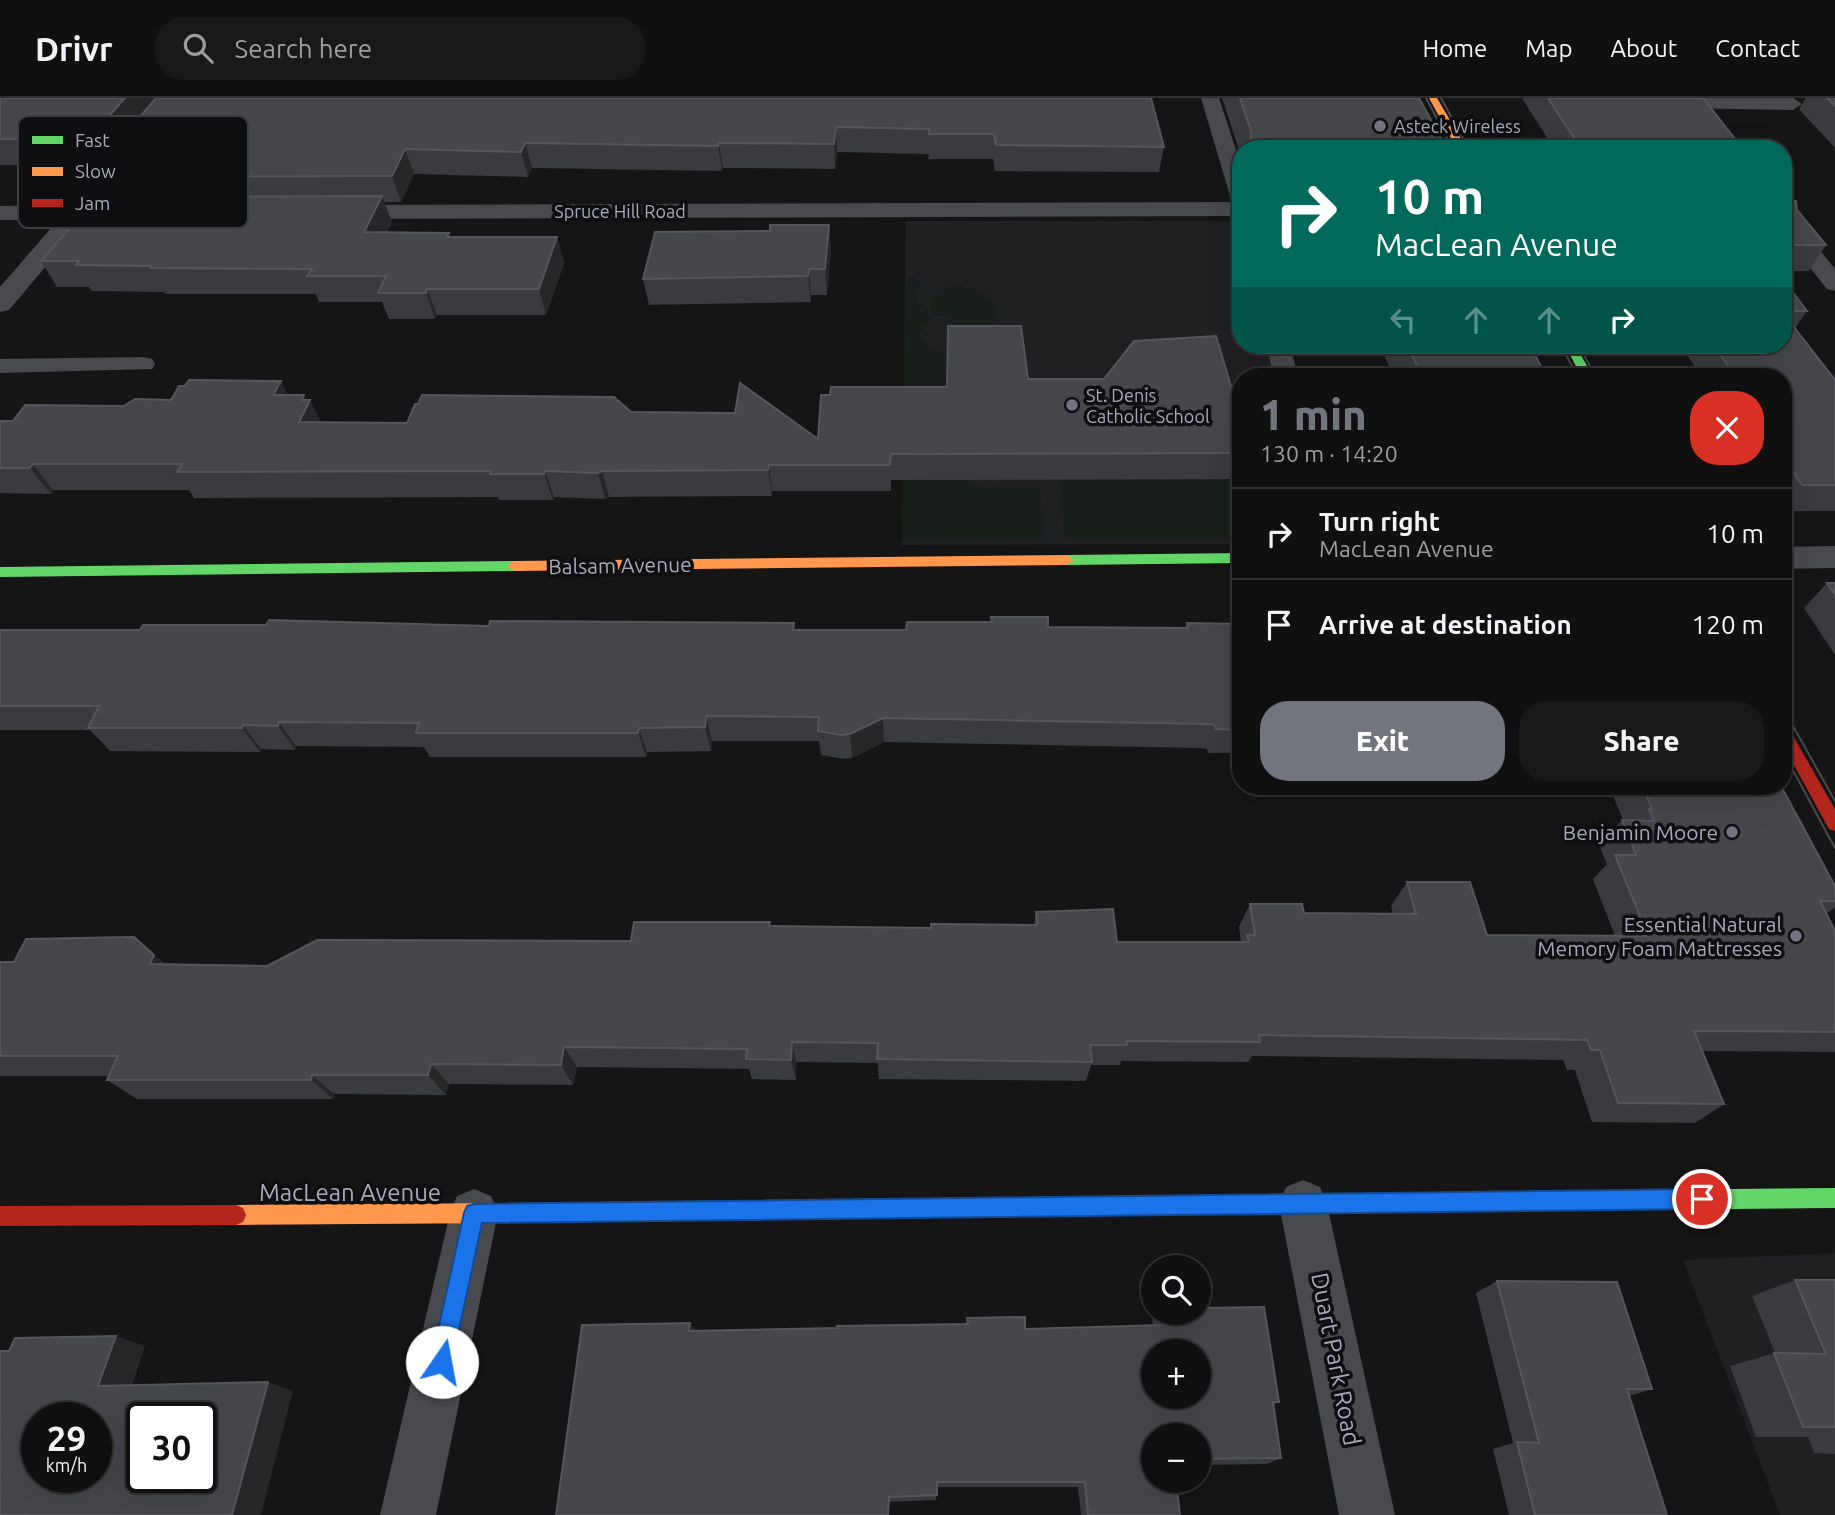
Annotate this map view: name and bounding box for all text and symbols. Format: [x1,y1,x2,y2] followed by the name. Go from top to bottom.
[155,17,645,80] search box
[179,29,217,67] icon: search
[35,30,113,67] text: Drivr
[235,34,372,63] text: Search here
[1422,35,1487,62] text: Home
[1525,35,1572,62] text: Map
[1610,35,1677,62] text: About
[1715,35,1800,62] text: Contact
[18,116,248,228] legend
[1394,116,1521,136] place label: Asteck Wireless
[1372,118,1388,134] marker: Asteck Wireless
[75,129,110,151] text: Fast
[75,160,116,182] text: Slow
[1260,168,1351,259] icon: right
[1375,168,1484,223] text: 10 m
[75,192,111,214] text: Jam
[554,201,686,221] street label: Spruce Hill Road
[1375,226,1618,262] text: MacLean Avenue
[1384,301,1422,339] icon: left
[1457,301,1495,339] icon: ahead
[1530,301,1568,339] icon: ahead
[1603,301,1641,339] icon: right
[1086,385,1210,426] place label: St. Denis Catholic School
[1260,391,1367,438] text: 1 min
[1690,391,1764,465] button: close
[1064,397,1080,413] marker: St. Denis Catholic School
[1260,441,1398,466] text: 130 m · 14:20
[1319,507,1440,536] text: Turn right
[1260,515,1298,553] icon: right
[1706,519,1764,548] text: 10 m
[1319,536,1494,561] text: MacLean Avenue
[548,552,692,578] street label: Balsam Avenue
[1260,606,1298,644] icon: arrive
[1319,610,1572,639] text: Arrive at destination
[1692,610,1764,639] text: 120 m
[1260,701,1505,781] button: Exit
[1519,701,1764,781] button: Share
[1563,820,1718,844] place label: Benjamin Moore
[1724,824,1740,840] marker: Benjamin Moore
[1537,912,1782,960] place label: Essential Natural Memory Foam Mattresses
[1788,928,1804,944] marker: Essential Natural Memory Foam Mattresses
[1672,1169,1732,1229] pin
[259,1179,441,1206] street label: MacLean Avenue
[1683,1180,1721,1218] icon: arrive
[1141,1255,1211,1493] map controls
[1141,1255,1211,1325] button: search
[1306,1270,1366,1448] street label: Duart Park Road
[405,1325,479,1399] position arrow
[1141,1339,1211,1409] button: +
[126,1402,217,1493] speed limit sign: 30
[47,1418,86,1458] text: 29
[1141,1423,1211,1493] button: −
[46,1455,87,1475] text: km/h

